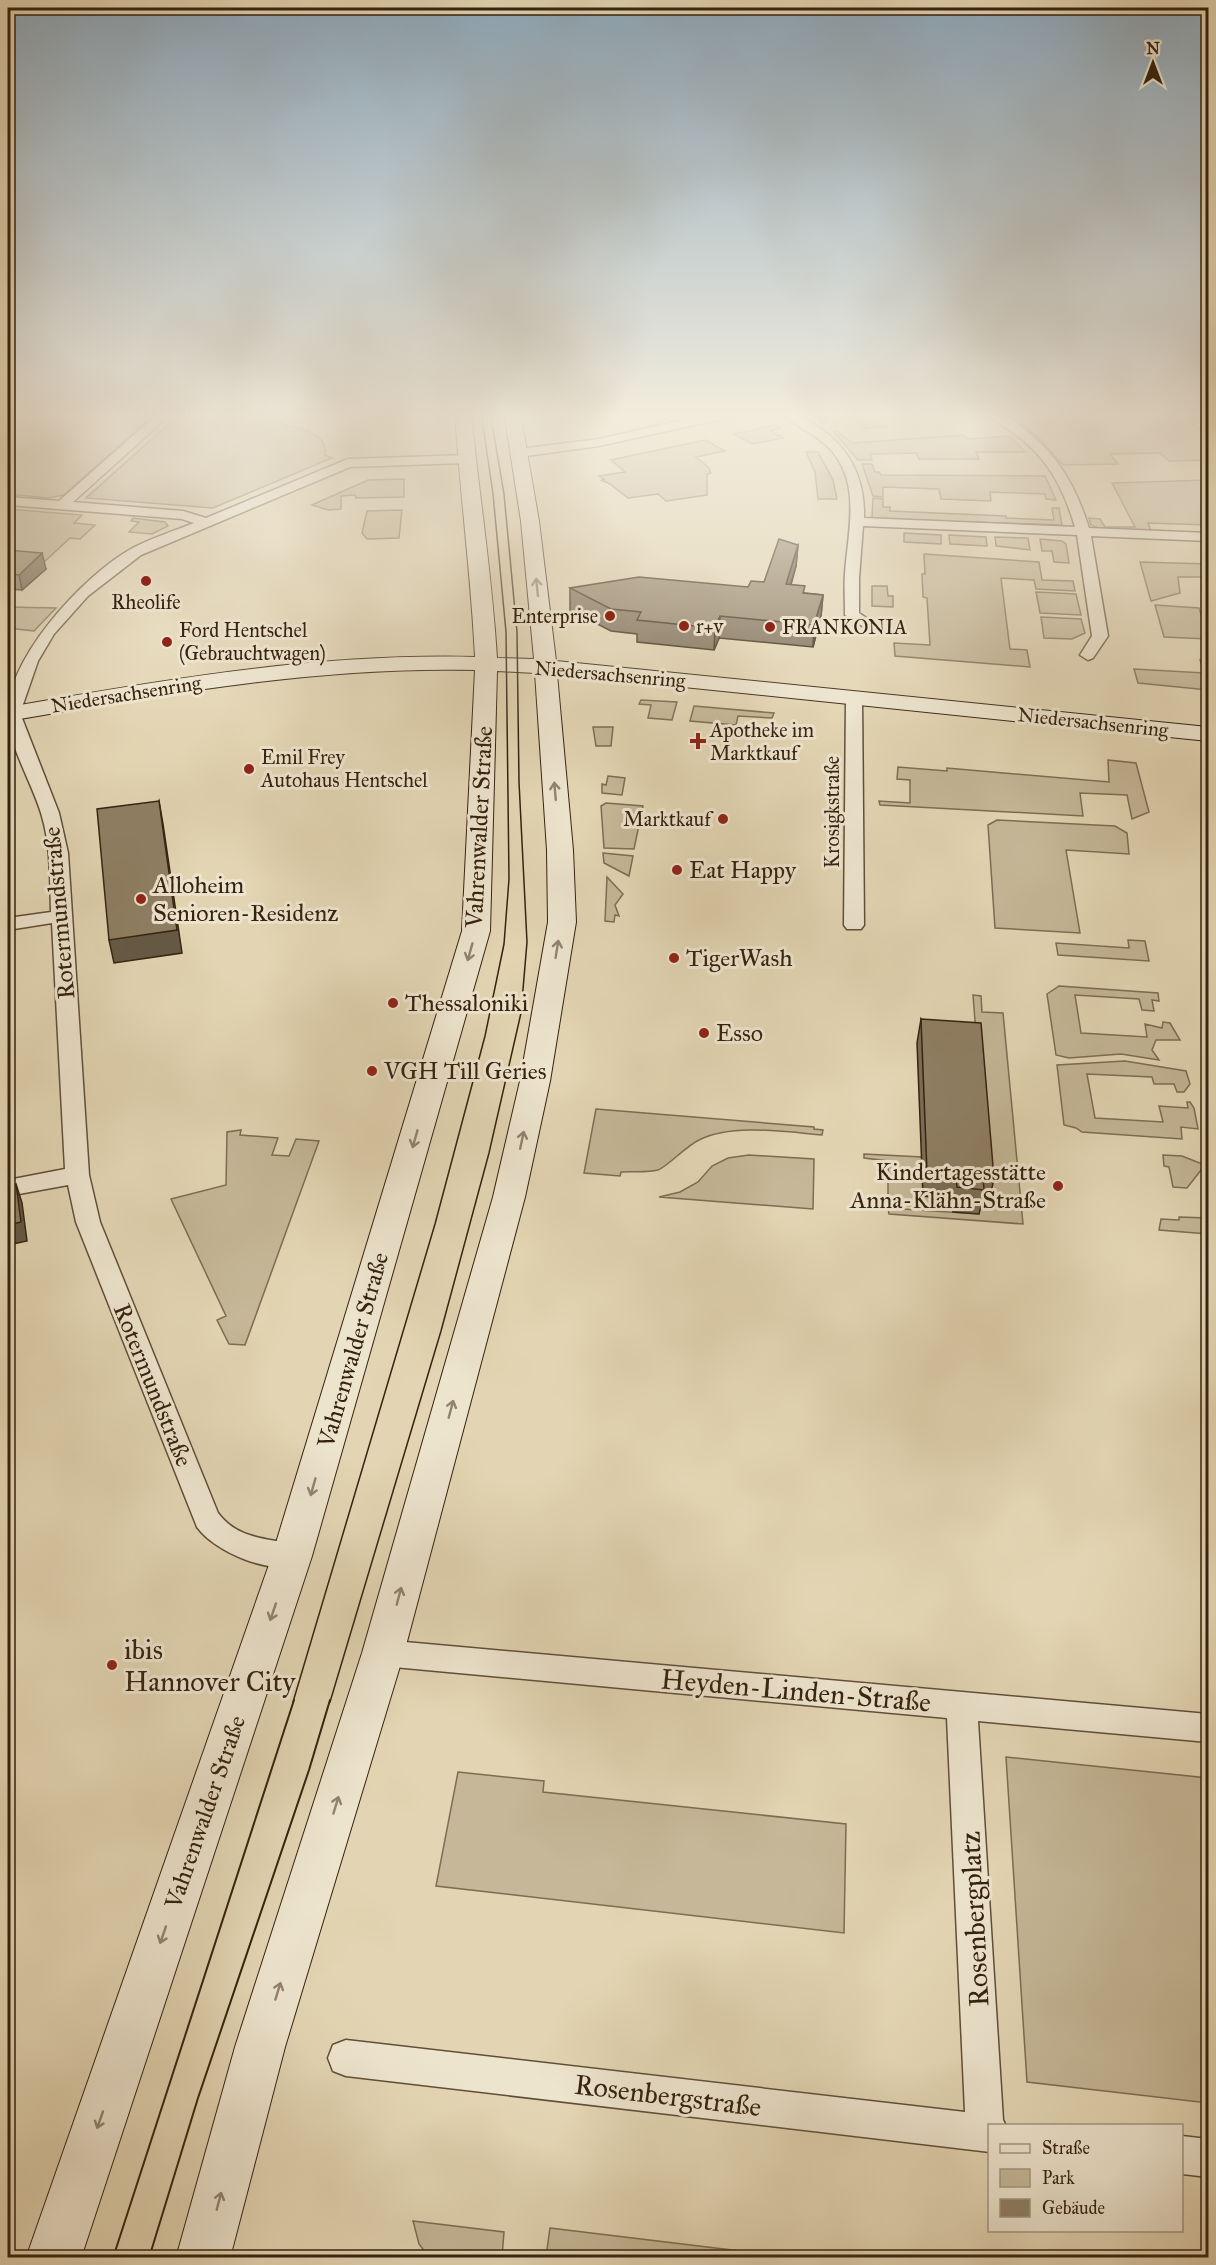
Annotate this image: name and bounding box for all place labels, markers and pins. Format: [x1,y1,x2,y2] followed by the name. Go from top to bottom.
[139,574,153,588] marker: Rheolife
[111,590,181,614] place label: Rheolife
[511,604,598,628] place label: Enterprise
[603,609,617,623] marker: Enterprise
[696,614,724,638] place label: r+v
[782,615,908,639] place label: FRANKONIA
[179,618,326,666] place label: Ford Hentschel (Gebrauchtwagen)
[677,619,691,633] marker: r+v
[763,620,777,634] marker: FRANKONIA
[160,635,174,649] marker: Ford Hentschel (Gebrauchtwagen)
[709,718,814,765] place label: Apotheke im Marktkauf
[691,734,705,748] marker: Apotheke im Marktkauf
[260,745,428,792] place label: Emil Frey Autohaus Hentschel
[242,762,256,776] marker: Emil Frey Autohaus Hentschel
[623,807,714,831] place label: Marktkauf
[716,812,730,826] marker: Marktkauf
[689,855,797,885] place label: Eat Happy
[670,863,684,877] marker: Eat Happy
[152,870,338,928] place label: Alloheim Senioren-Residenz
[134,892,148,906] marker: Alloheim Senioren-Residenz
[686,943,793,973] place label: TigerWash
[667,951,681,965] marker: TigerWash
[405,988,529,1018] place label: Thessaloniki
[386,996,400,1010] marker: Thessaloniki
[716,1018,763,1048] place label: Esso
[697,1026,711,1040] marker: Esso
[383,1056,547,1086] place label: VGH Till Geries
[365,1064,379,1078] marker: VGH Till Geries
[849,1157,1046,1215] place label: Kindertagesstätte Anna-Klähn-Straße
[1051,1179,1065,1193] marker: Kindertagesstätte Anna-Klähn-Straße
[124,1632,296,1699] place label: ibis Hannover City
[105,1658,119,1672] marker: ibis Hannover City

